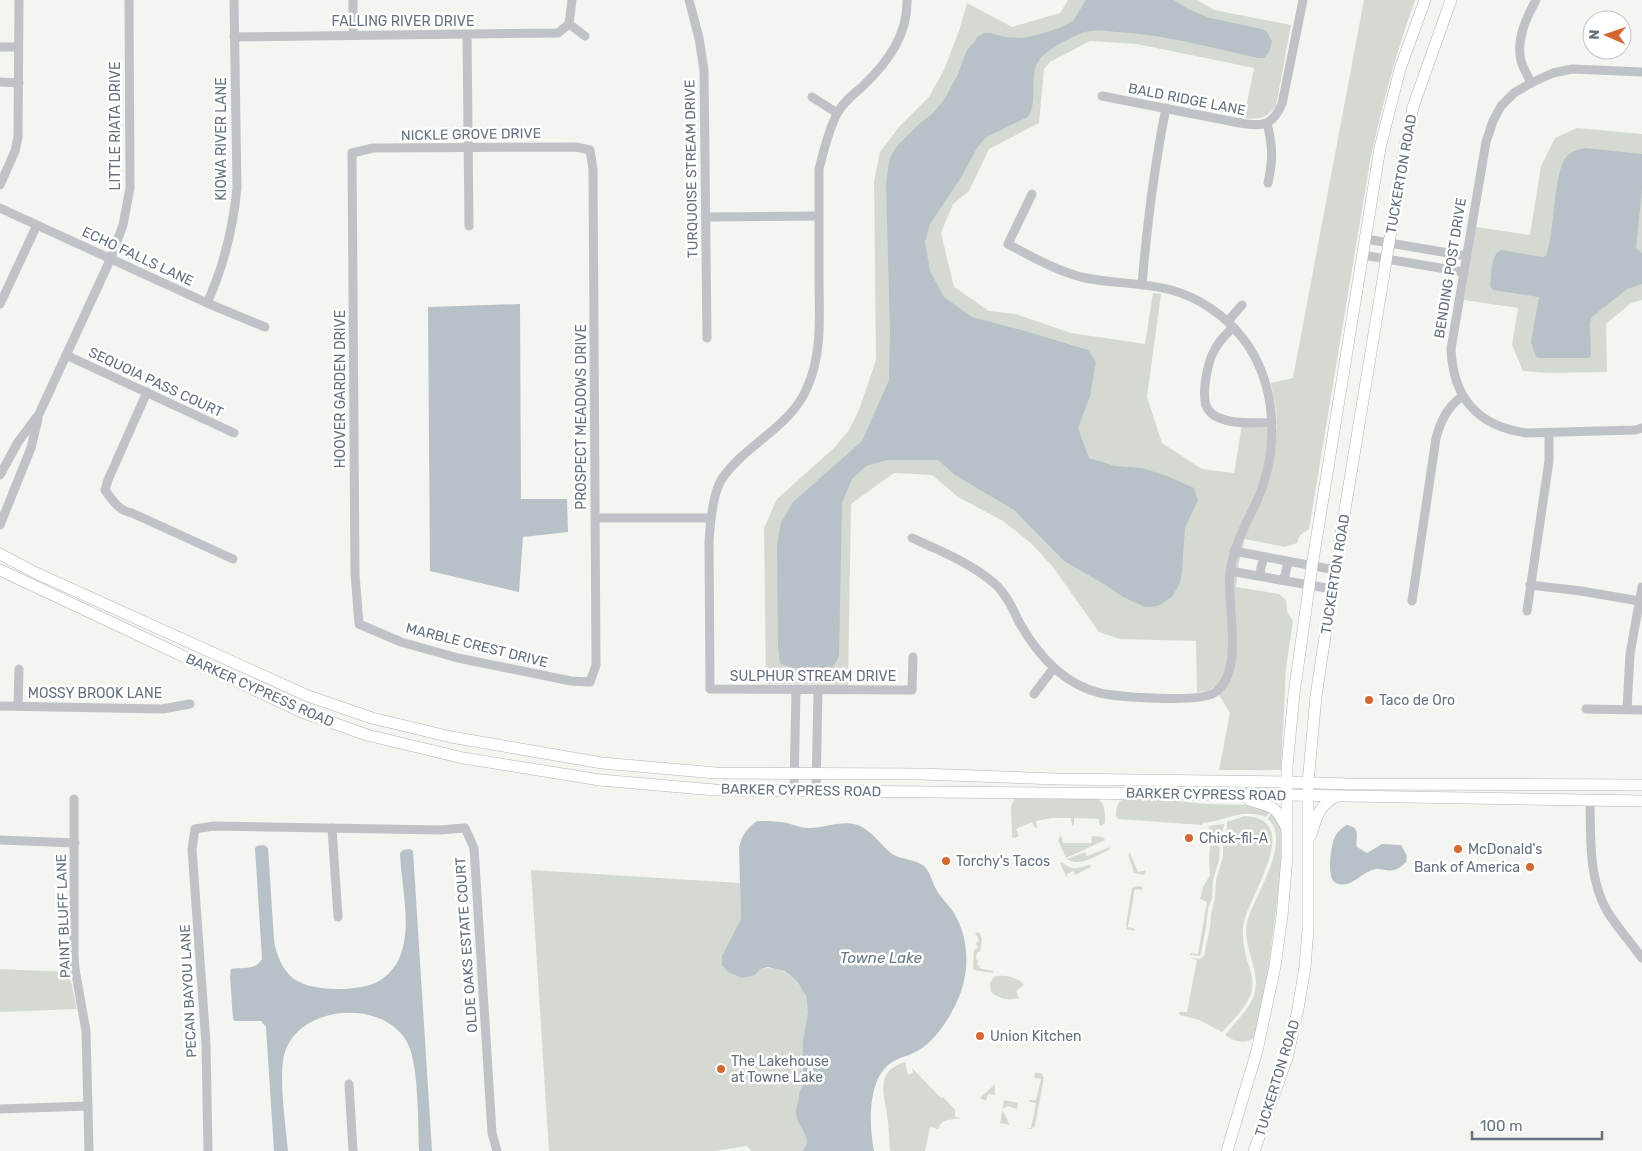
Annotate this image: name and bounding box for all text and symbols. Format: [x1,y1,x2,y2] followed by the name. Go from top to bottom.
[1582,10,1632,60] north arrow
[332,13,474,30] street label: FALLING RIVER DRIVE
[1586,29,1603,40] text: N
[107,62,124,190] street label: LITTLE RIATA DRIVE
[213,77,230,201] street label: KIOWA RIVER LANE
[681,79,702,259] street label: TURQUOISE STREAM DRIVE
[1127,80,1247,119] street label: BALD RIDGE LANE
[1383,113,1420,235] street label: TUCKERTON ROAD
[401,125,541,144] street label: NICKLE GROVE DRIVE
[1431,196,1470,340] street label: BENDING POST DRIVE
[79,223,196,290] street label: ECHO FALLS LANE
[332,310,349,468] street label: HOOVER GARDEN DRIVE
[573,324,590,510] street label: PROSPECT MEADOWS DRIVE
[86,344,226,421] street label: SEQUOIA PASS COURT
[1318,513,1353,635] street label: TUCKERTON ROAD
[404,620,550,671] street label: MARBLE CREST DRIVE
[183,650,337,731] street label: BARKER CYPRESS ROAD
[730,668,896,685] street label: SULPHUR STREAM DRIVE
[28,685,162,702] street label: MOSSY BROOK LANE
[1379,692,1455,709] place label: Taco de Oro
[1363,694,1375,706] marker: Taco de Oro
[721,781,881,800] street label: BARKER CYPRESS ROAD
[1126,785,1286,804] street label: BARKER CYPRESS ROAD
[1199,830,1269,847] place label: Chick-fil-A
[1183,832,1195,844] marker: Chick-fil-A
[1468,841,1542,858] place label: McDonald's
[1452,843,1464,855] marker: McDonald's
[956,853,1050,870] place label: Torchy's Tacos
[53,854,74,978] street label: PAINT BLUFF LANE
[940,855,952,867] marker: Torchy's Tacos
[452,856,481,1033] street label: OLDE OAKS ESTATE COURT
[1414,859,1520,876] place label: Bank of America
[1524,861,1536,873] marker: Bank of America
[177,924,200,1058] street label: PECAN BAYOU LANE
[840,949,923,967] water label: Towne Lake
[1252,1018,1303,1139] street label: TUCKERTON ROAD
[990,1028,1082,1045] place label: Union Kitchen
[974,1030,986,1042] marker: Union Kitchen
[731,1053,829,1086] place label: The Lakehouse at Towne Lake
[715,1063,727,1075] marker: The Lakehouse at Towne Lake
[1472,1108,1602,1140] scale bar
[1480,1117,1522,1135] text: 100 m

